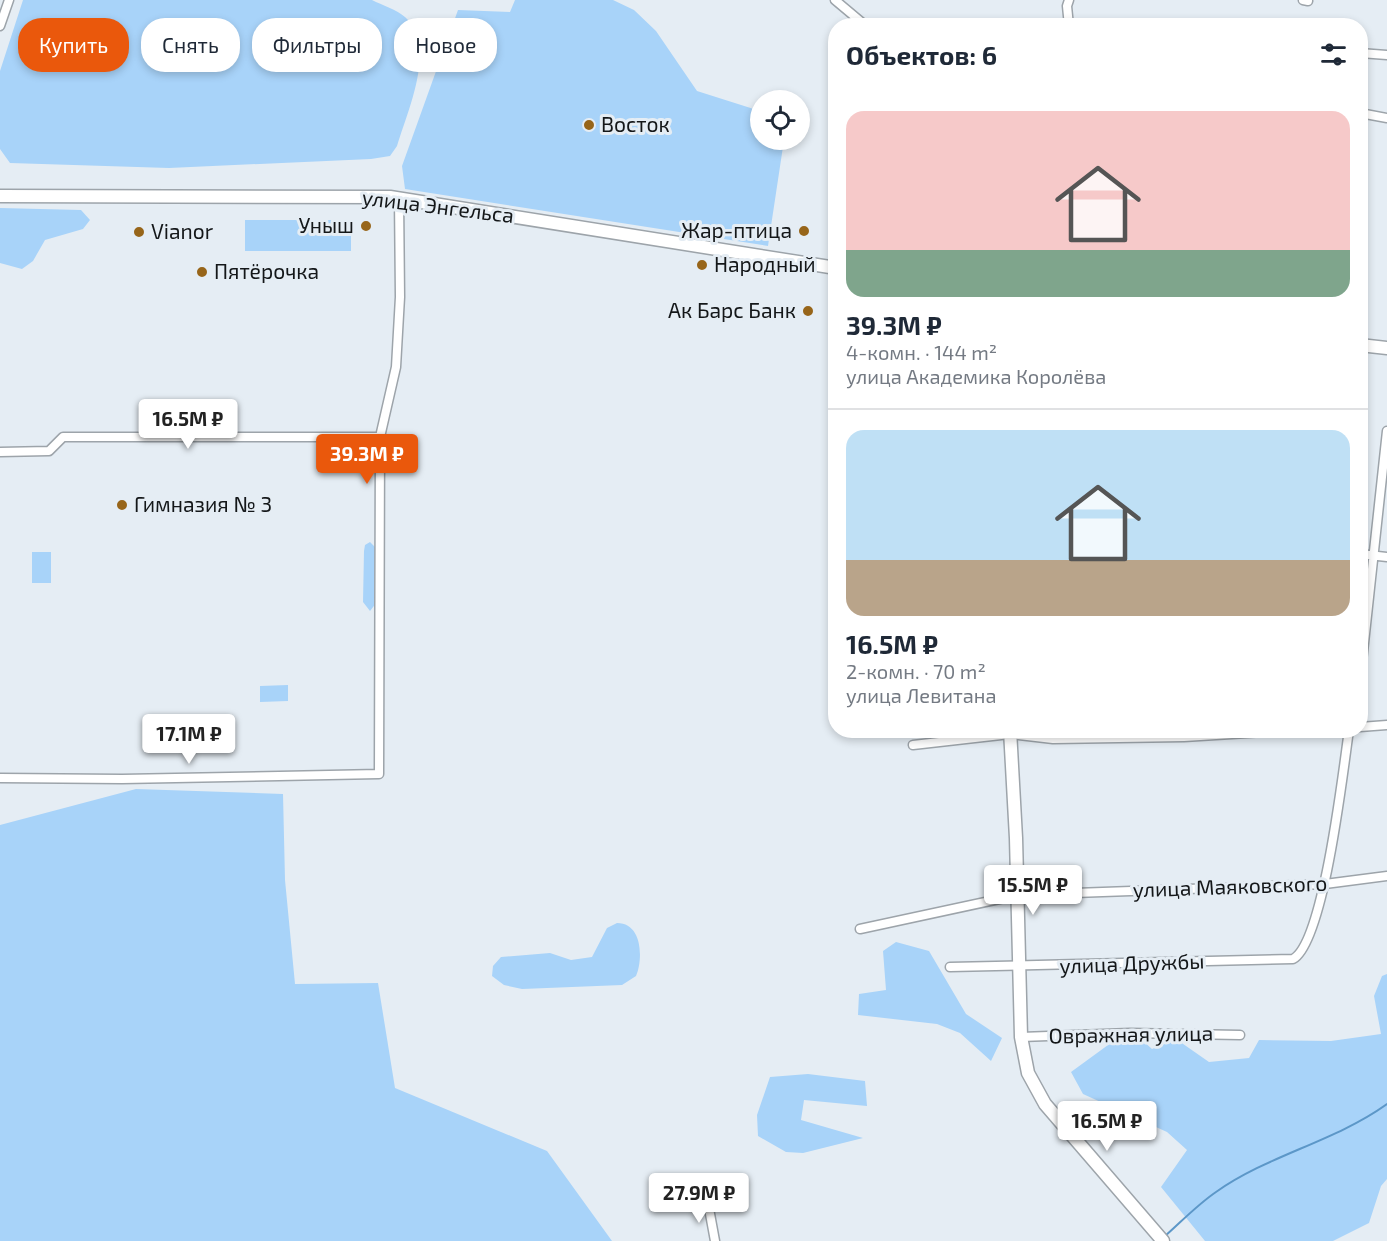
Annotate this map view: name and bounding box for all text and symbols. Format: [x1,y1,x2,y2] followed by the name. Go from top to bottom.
[18,18,129,72] chip: Купить
[141,18,240,72] chip: Снять
[252,18,382,72] chip: Фильтры
[394,18,497,72] chip: Новое
[1317,38,1350,71] icon: filters
[846,39,997,70] text: Объектов: 6
[750,90,810,150] map controls
[750,90,810,150] button: locate
[601,111,670,136] place label: Восток
[582,118,596,132] marker: Восток
[1044,150,1152,258] icon: home
[361,184,516,228] street label: улица Энгельса
[298,212,354,237] place label: Уныш
[681,217,792,242] place label: Жар-птица
[151,218,214,243] place label: Vianor
[359,219,373,233] marker: Уныш
[797,224,811,238] marker: Жар-птица
[132,225,146,239] marker: Vianor
[714,251,816,276] place label: Народный
[214,258,319,283] place label: Пятёрочка
[695,258,709,272] marker: Народный
[195,265,209,279] marker: Пятёрочка
[668,297,796,322] place label: Ак Барс Банк
[801,304,815,318] marker: Ак Барс Банк
[846,309,942,340] text: 39.3M ₽
[846,340,997,364] text: 4-комн. · 144 m²
[846,364,1106,388] text: улица Академика Королёва
[133,399,243,450] pin: 16.5M ₽
[153,406,223,430] text: 16.5M ₽
[312,434,422,485] pin: 39.3M ₽
[330,441,404,465] text: 39.3M ₽
[1044,469,1152,577] icon: home
[134,491,272,516] place label: Гимназия № 3
[115,498,129,512] marker: Гимназия № 3
[846,628,938,659] text: 16.5M ₽
[846,659,986,683] text: 2-комн. · 70 m²
[846,683,996,707] text: улица Левитана
[134,714,244,765] pin: 17.1M ₽
[156,721,222,745] text: 17.1M ₽
[978,865,1088,916] pin: 15.5M ₽
[1132,870,1328,902] street label: улица Маяковского
[998,872,1068,896] text: 15.5M ₽
[1059,947,1205,979] street label: улица Дружбы
[1048,1020,1214,1048] street label: Овражная улица
[1052,1101,1162,1152] pin: 16.5M ₽
[1072,1108,1142,1132] text: 16.5M ₽
[644,1173,754,1224] pin: 27.9M ₽
[663,1180,735,1204] text: 27.9M ₽

